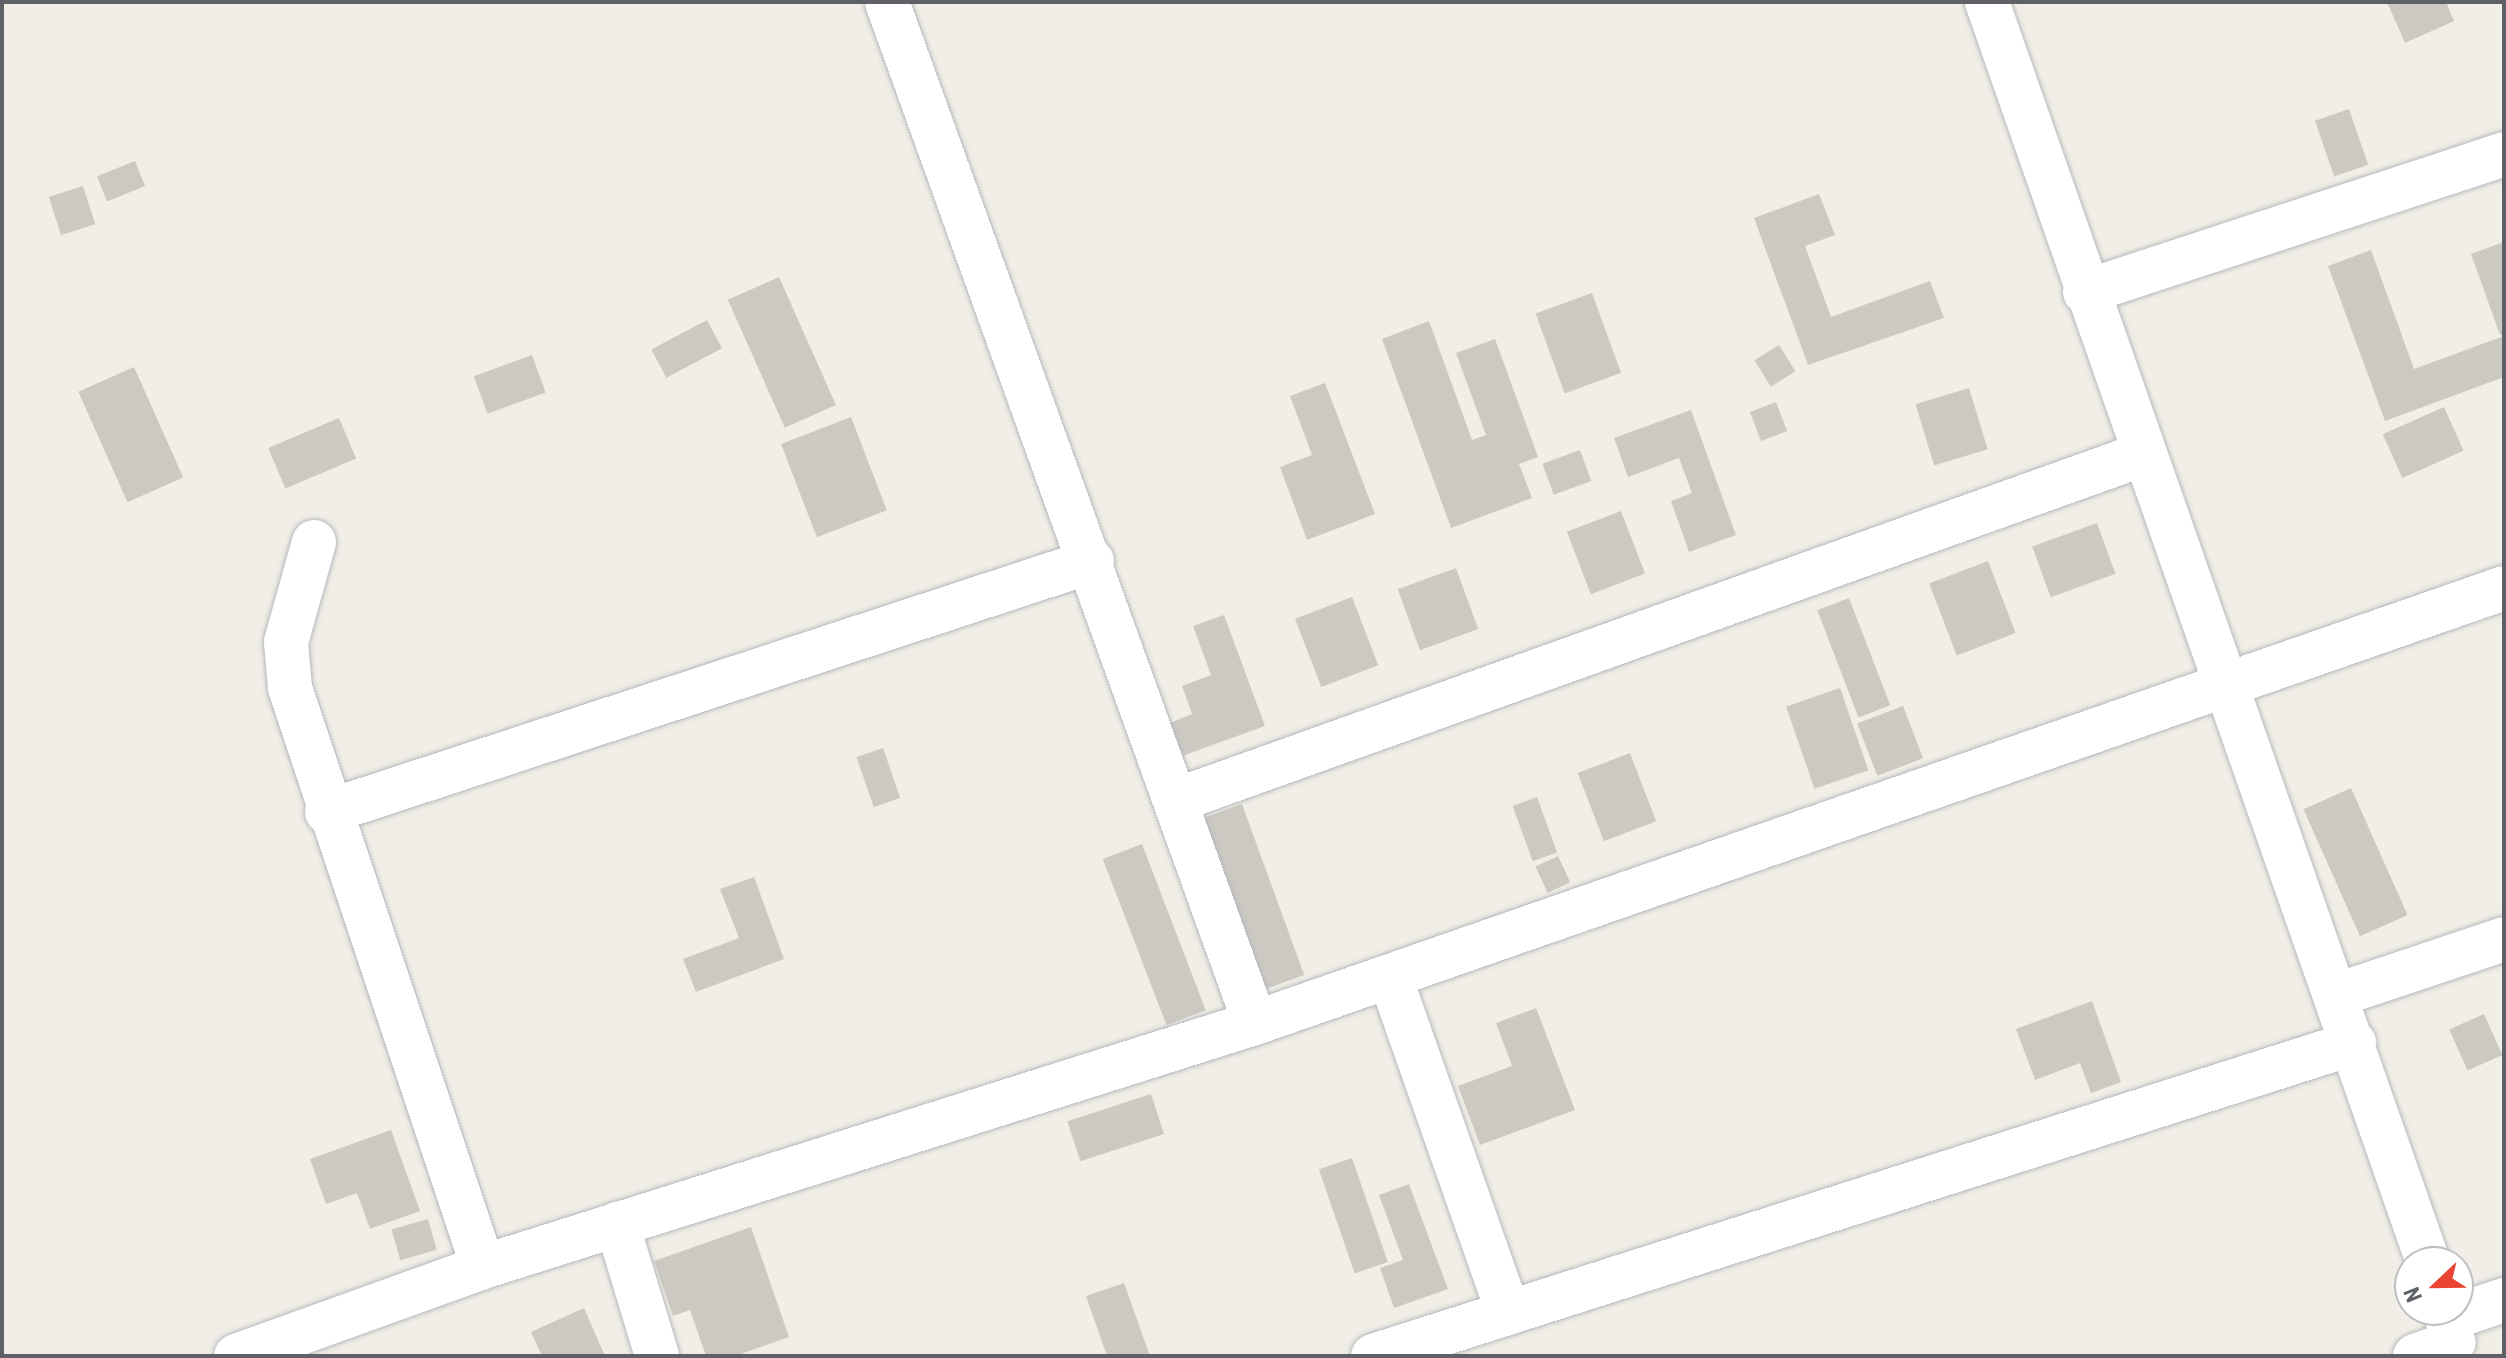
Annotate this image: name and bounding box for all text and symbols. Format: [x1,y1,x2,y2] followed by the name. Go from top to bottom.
[2394,1246,2474,1326] north arrow
[2399,1284,2427,1305] text: N

